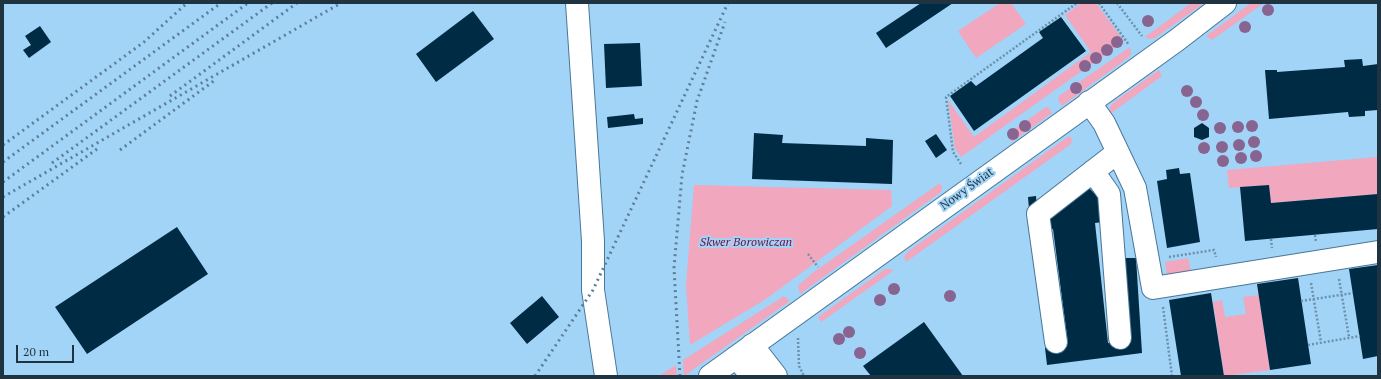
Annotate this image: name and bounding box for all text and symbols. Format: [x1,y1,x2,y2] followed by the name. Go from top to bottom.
[937,165,997,213] street label: Nowy Świat
[700,236,792,250] park label: Skwer Borowiczan
[18,337,76,363] scale bar
[23,344,49,359] text: 20 m

